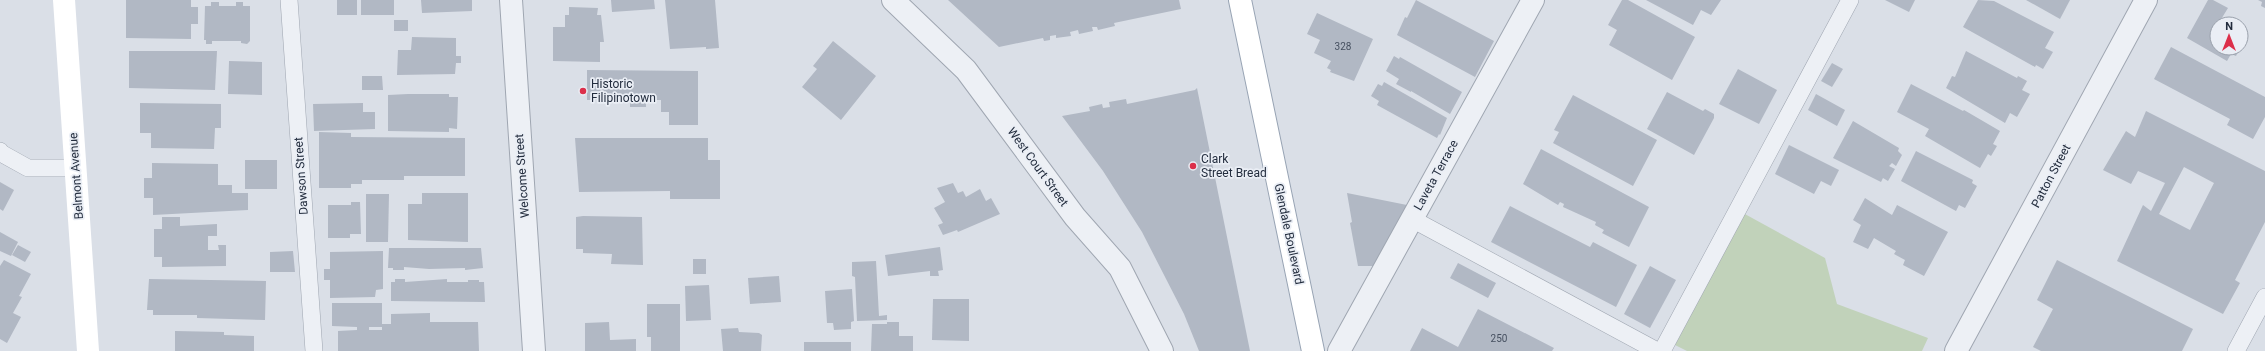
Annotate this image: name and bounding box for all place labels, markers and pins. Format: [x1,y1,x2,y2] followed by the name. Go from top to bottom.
[591,77,656,105] place label: Historic Filipinotown
[578,86,588,96] marker: Historic Filipinotown
[1201,152,1267,180] place label: Clark Street Bread
[1188,161,1198,171] marker: Clark Street Bread

